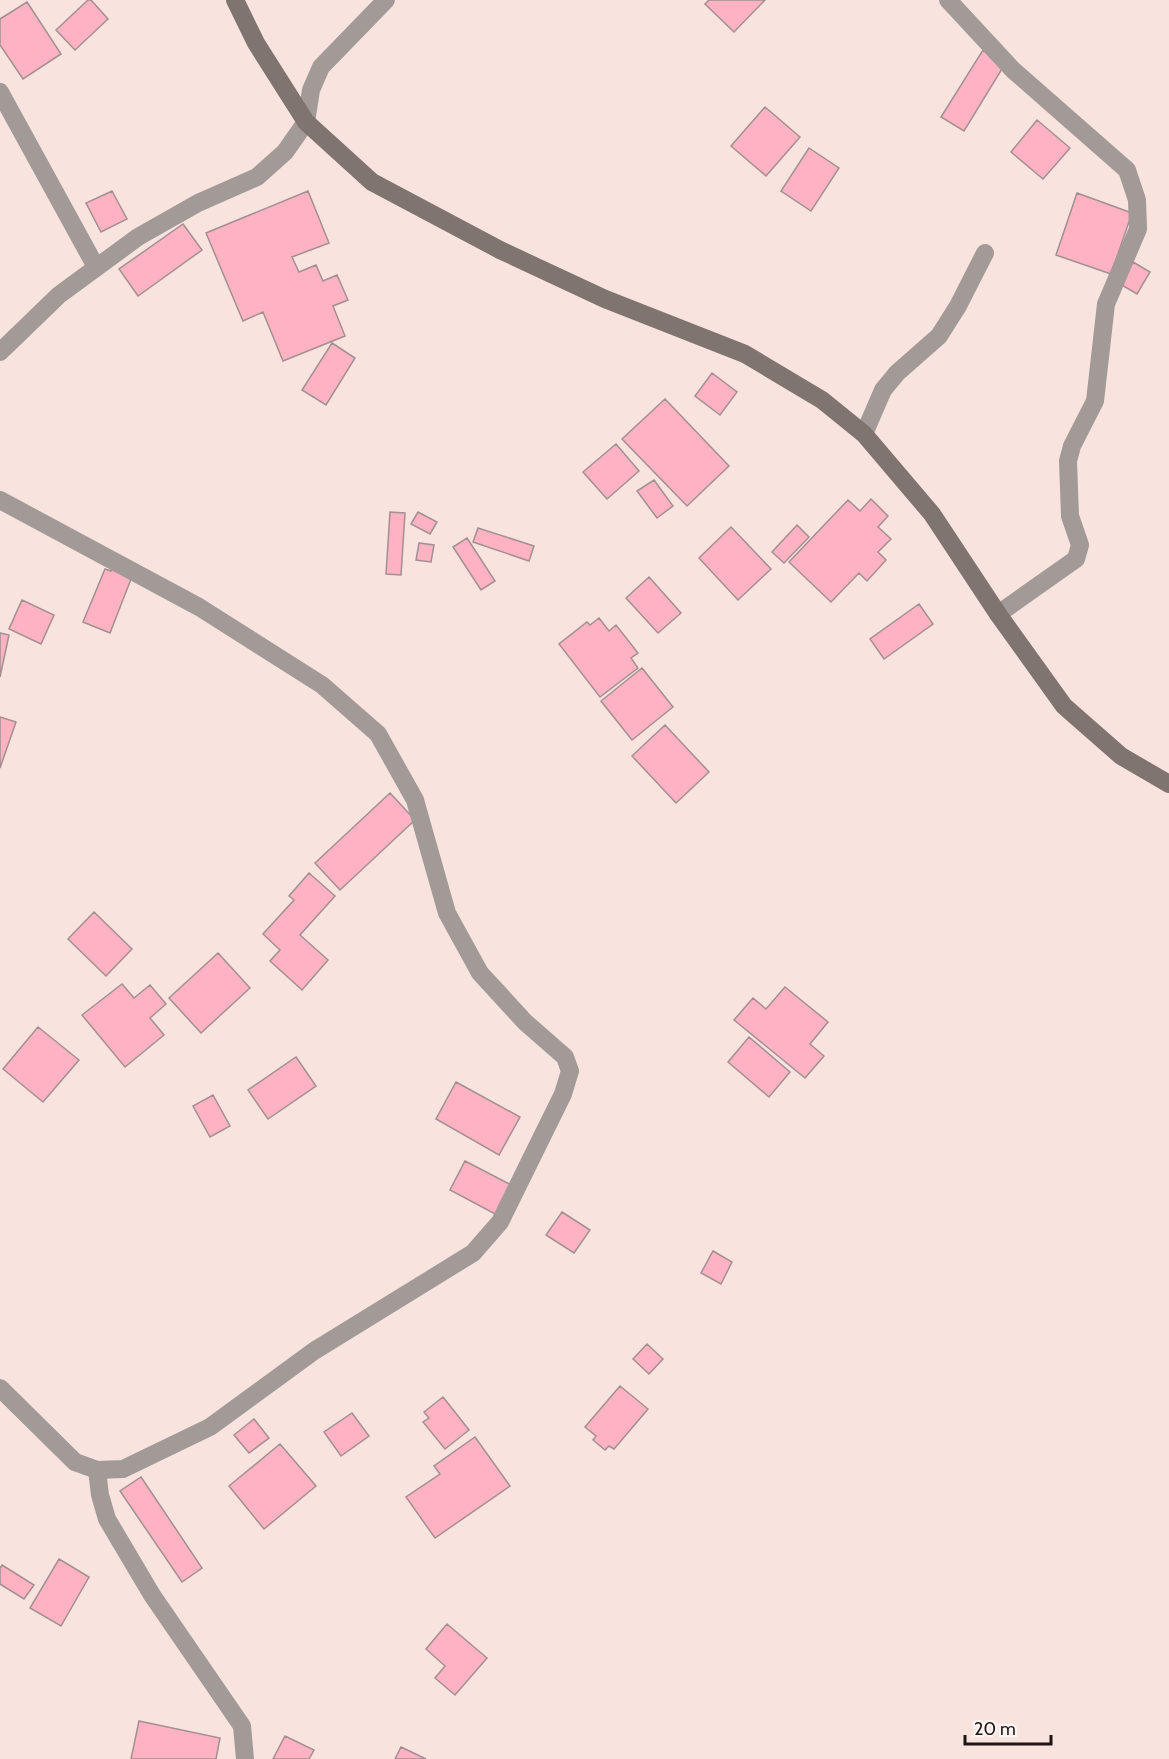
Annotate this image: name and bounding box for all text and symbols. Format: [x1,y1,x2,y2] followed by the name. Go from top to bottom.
[965,1708,1050,1746] scale bar
[974,1718,1016,1740] text: 20 m

